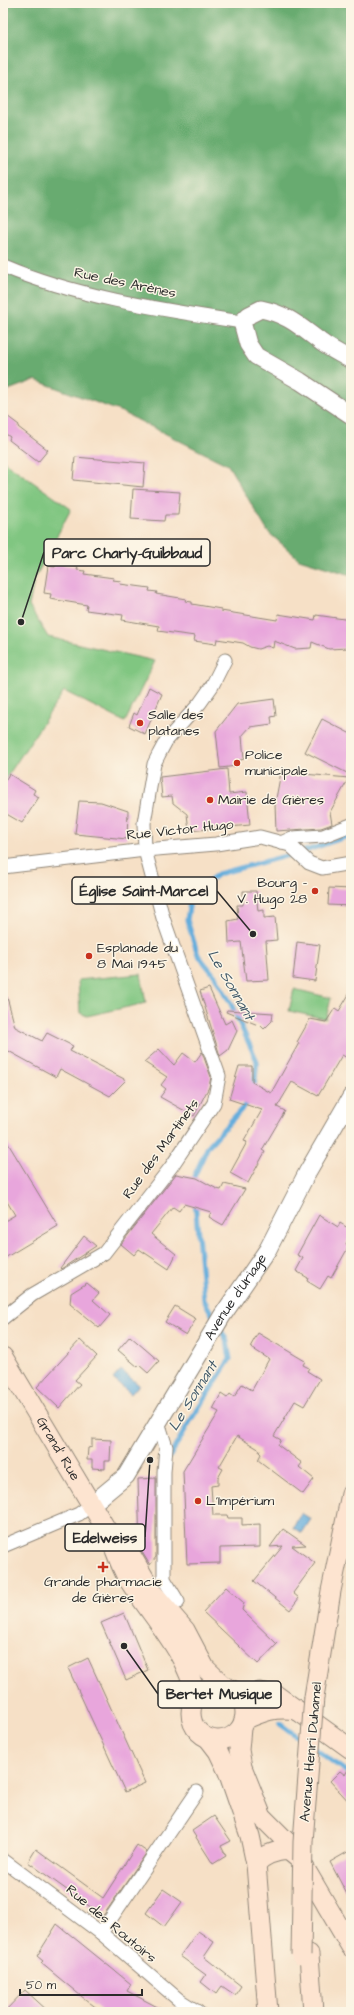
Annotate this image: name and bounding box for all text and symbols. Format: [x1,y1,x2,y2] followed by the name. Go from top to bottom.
[72,262,178,304] street label: Rue des Arènes
[44,539,210,566] callout: Parc Charly-Guibbaud
[52,543,202,565] text: Parc Charly-Guibbaud
[148,705,203,741] place label: Salle des platanes
[135,718,145,728] marker: Salle des platanes
[245,745,308,781] place label: Police municipale
[232,758,242,768] marker: Police municipale
[218,790,324,810] place label: Mairie de Gières
[205,795,215,805] marker: Mairie de Gières
[125,814,235,846] street label: Rue Victor Hugo
[237,873,308,909] place label: Bourg - V. Hugo 28
[72,877,217,904] callout: Église Saint-Marcel
[80,881,209,904] text: Église Saint-Marcel
[310,886,320,896] marker: Bourg - V. Hugo 28
[97,938,178,974] place label: Esplanade du 8 Mai 1945
[202,946,261,1026] water label: Le Sonnant
[84,951,94,961] marker: Esplanade du 8 Mai 1945
[118,1095,204,1203] street label: Rue des Martinets
[200,1249,272,1344] street label: Avenue d'Uriage
[163,1355,224,1435] water label: Le Sonnant
[31,1413,85,1485] street label: Grand' Rue
[206,1491,274,1511] place label: L'Impérium
[193,1496,203,1506] marker: L'Impérium
[65,1524,145,1551] callout: Edelweiss
[73,1528,138,1549] text: Edelweiss
[98,1562,108,1572] marker: Grande pharmacie de Gières
[44,1572,162,1608] place label: Grande pharmacie de Gières
[158,1681,281,1708] callout: Bertet Musique
[295,1681,327,1823] street label: Avenue Henri Duhamel
[166,1684,272,1705] text: Bertet Musique
[61,1880,161,1968] street label: Rue des Routoirs
[20,1971,142,1997] scale bar
[26,1977,57,1994] text: 50 m

